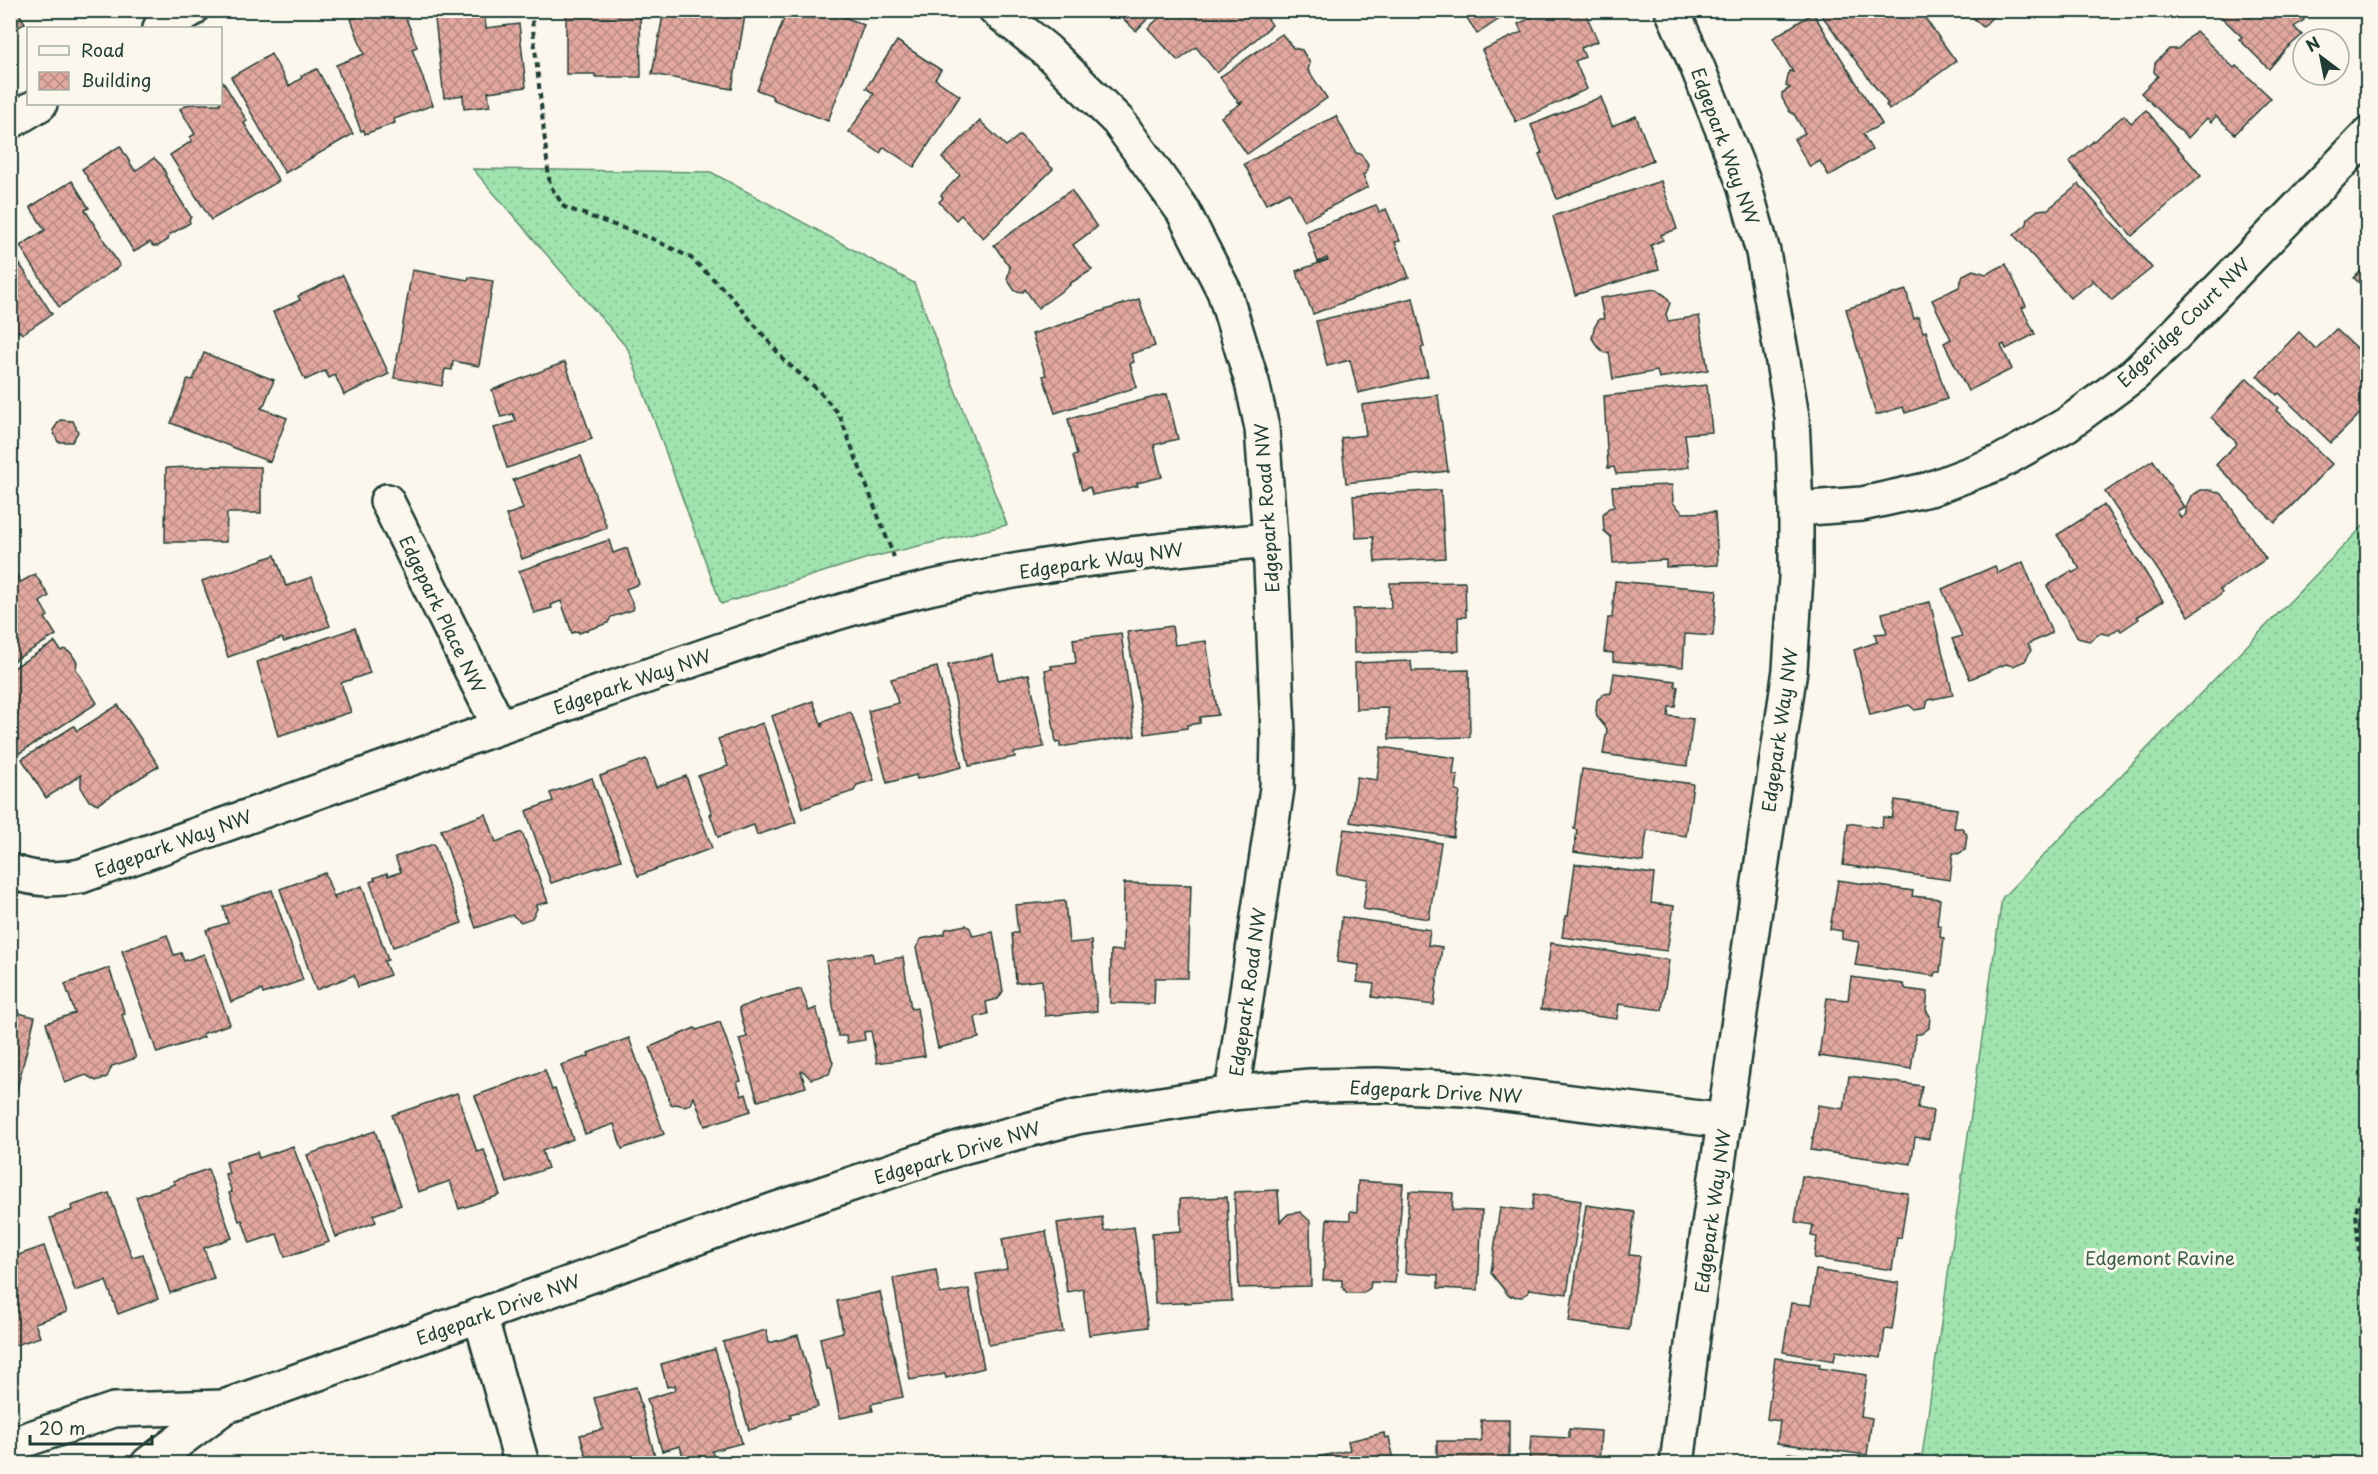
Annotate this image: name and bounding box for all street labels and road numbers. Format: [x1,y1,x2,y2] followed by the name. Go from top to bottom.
[1685,64,1767,228] street label: Edgepark Way NW
[2110,251,2256,393] street label: Edgeridge Court NW
[1247,422,1285,594] street label: Edgepark Road NW
[393,531,493,697] street label: Edgepark Place NW
[1017,535,1185,585] street label: Edgepark Way NW
[549,641,715,721] street label: Edgepark Way NW
[1754,646,1804,814] street label: Edgepark Way NW
[91,802,255,884] street label: Edgepark Way NW
[1222,906,1272,1078] street label: Edgepark Road NW
[1349,1073,1523,1109] street label: Edgepark Drive NW
[870,1114,1044,1190] street label: Edgepark Drive NW
[1687,1127,1737,1295] street label: Edgepark Way NW
[412,1267,584,1351] street label: Edgepark Drive NW

